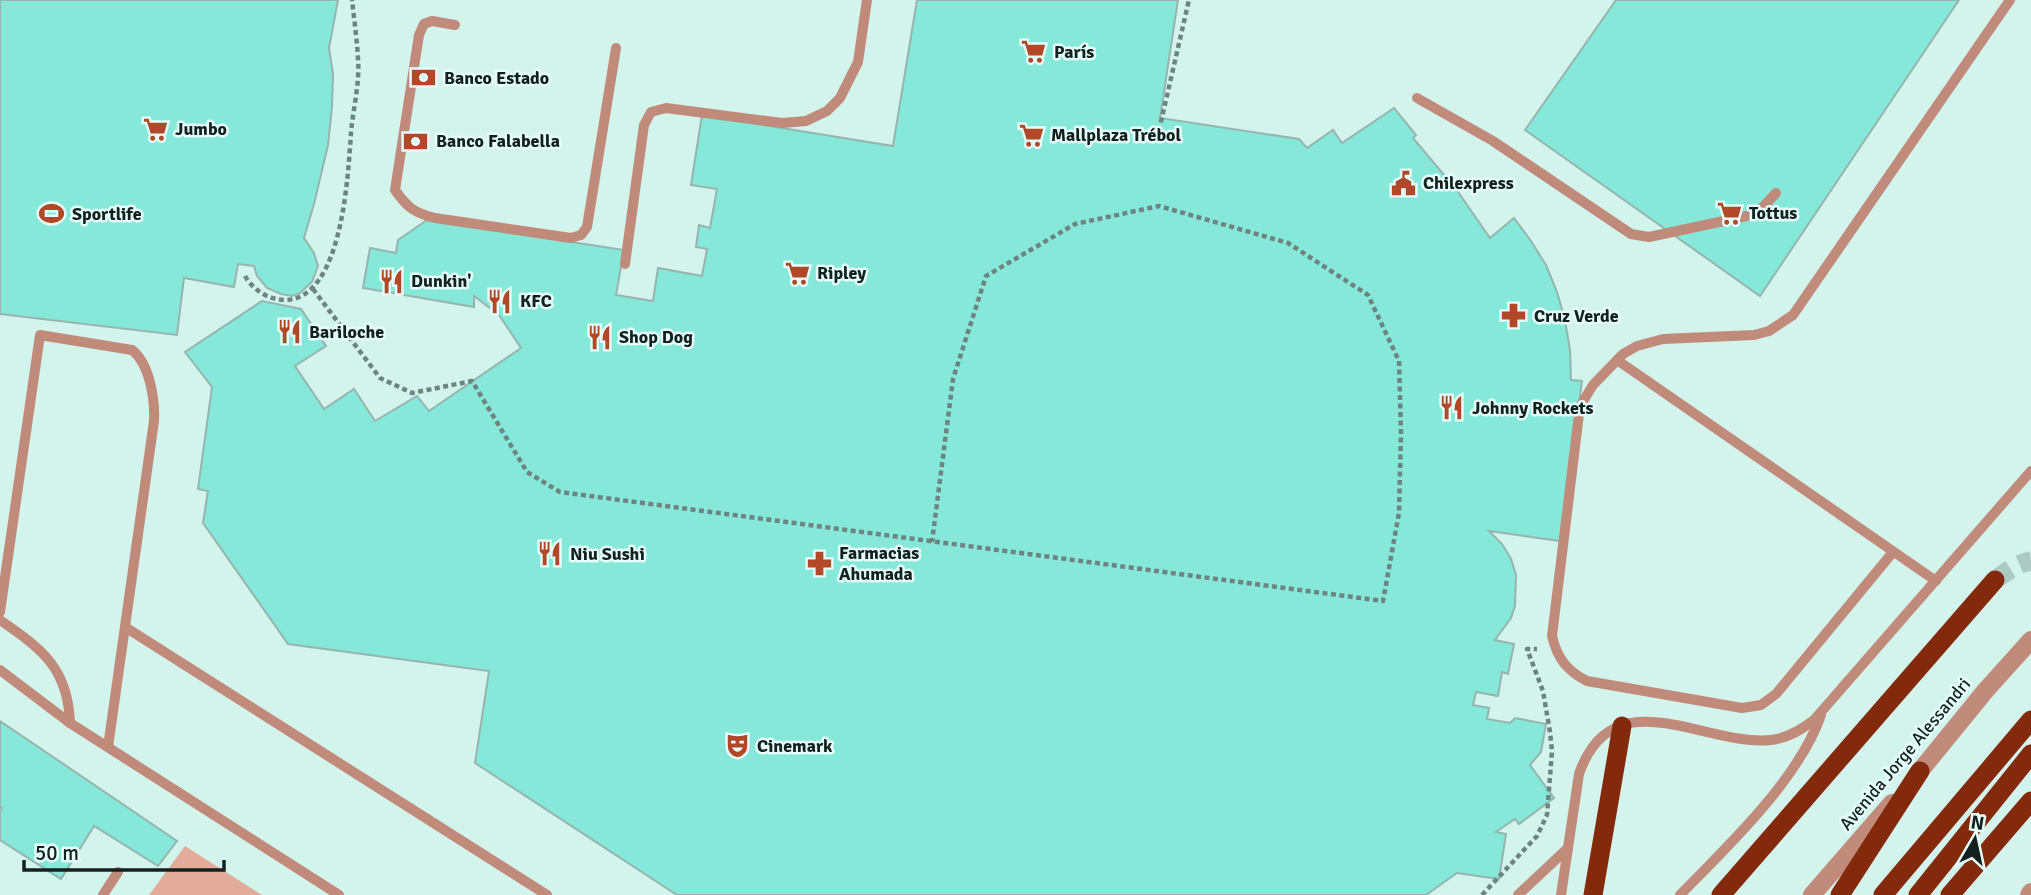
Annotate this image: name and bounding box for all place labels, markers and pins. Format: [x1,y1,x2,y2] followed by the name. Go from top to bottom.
[1020,38,1048,66] supermarket icon: París
[1054,41,1094,63] place label: París
[410,64,438,92] bank icon: Banco Estado
[444,67,549,89] place label: Banco Estado
[141,115,169,143] supermarket icon: Jumbo
[175,118,227,140] place label: Jumbo
[1017,121,1045,149] supermarket icon: Mallplaza Trébol
[1051,124,1181,146] place label: Mallplaza Trébol
[402,127,430,155] bank icon: Banco Falabella
[436,130,560,152] place label: Banco Falabella
[1389,169,1417,197] public building icon: Chilexpress
[1423,172,1514,194] place label: Chilexpress
[1715,199,1743,227] supermarket icon: Tottus
[38,200,66,228] sports icon: Sportlife
[1749,202,1797,224] place label: Tottus
[72,203,142,225] place label: Sportlife
[783,259,811,287] supermarket icon: Ripley
[817,262,866,284] place label: Ripley
[377,267,405,295] restaurant icon: Dunkin'
[411,270,471,292] place label: Dunkin'
[486,287,514,315] restaurant icon: KFC
[520,290,552,312] place label: KFC
[1500,302,1528,330] pharmacy icon: Cruz Verde
[1534,305,1619,327] place label: Cruz Verde
[275,318,303,346] restaurant icon: Bariloche
[309,321,384,343] place label: Bariloche
[585,323,613,351] restaurant icon: Shop Dog
[619,326,693,348] place label: Shop Dog
[1438,394,1466,422] restaurant icon: Johnny Rockets
[1472,397,1594,419] place label: Johnny Rockets
[536,540,564,568] restaurant icon: Niu Sushi
[839,542,919,585] place label: Farmacias Ahumada
[570,543,645,565] place label: Niu Sushi
[805,549,833,577] pharmacy icon: Farmacias Ahumada
[723,732,751,760] theatre icon: Cinemark
[757,735,833,757] place label: Cinemark

